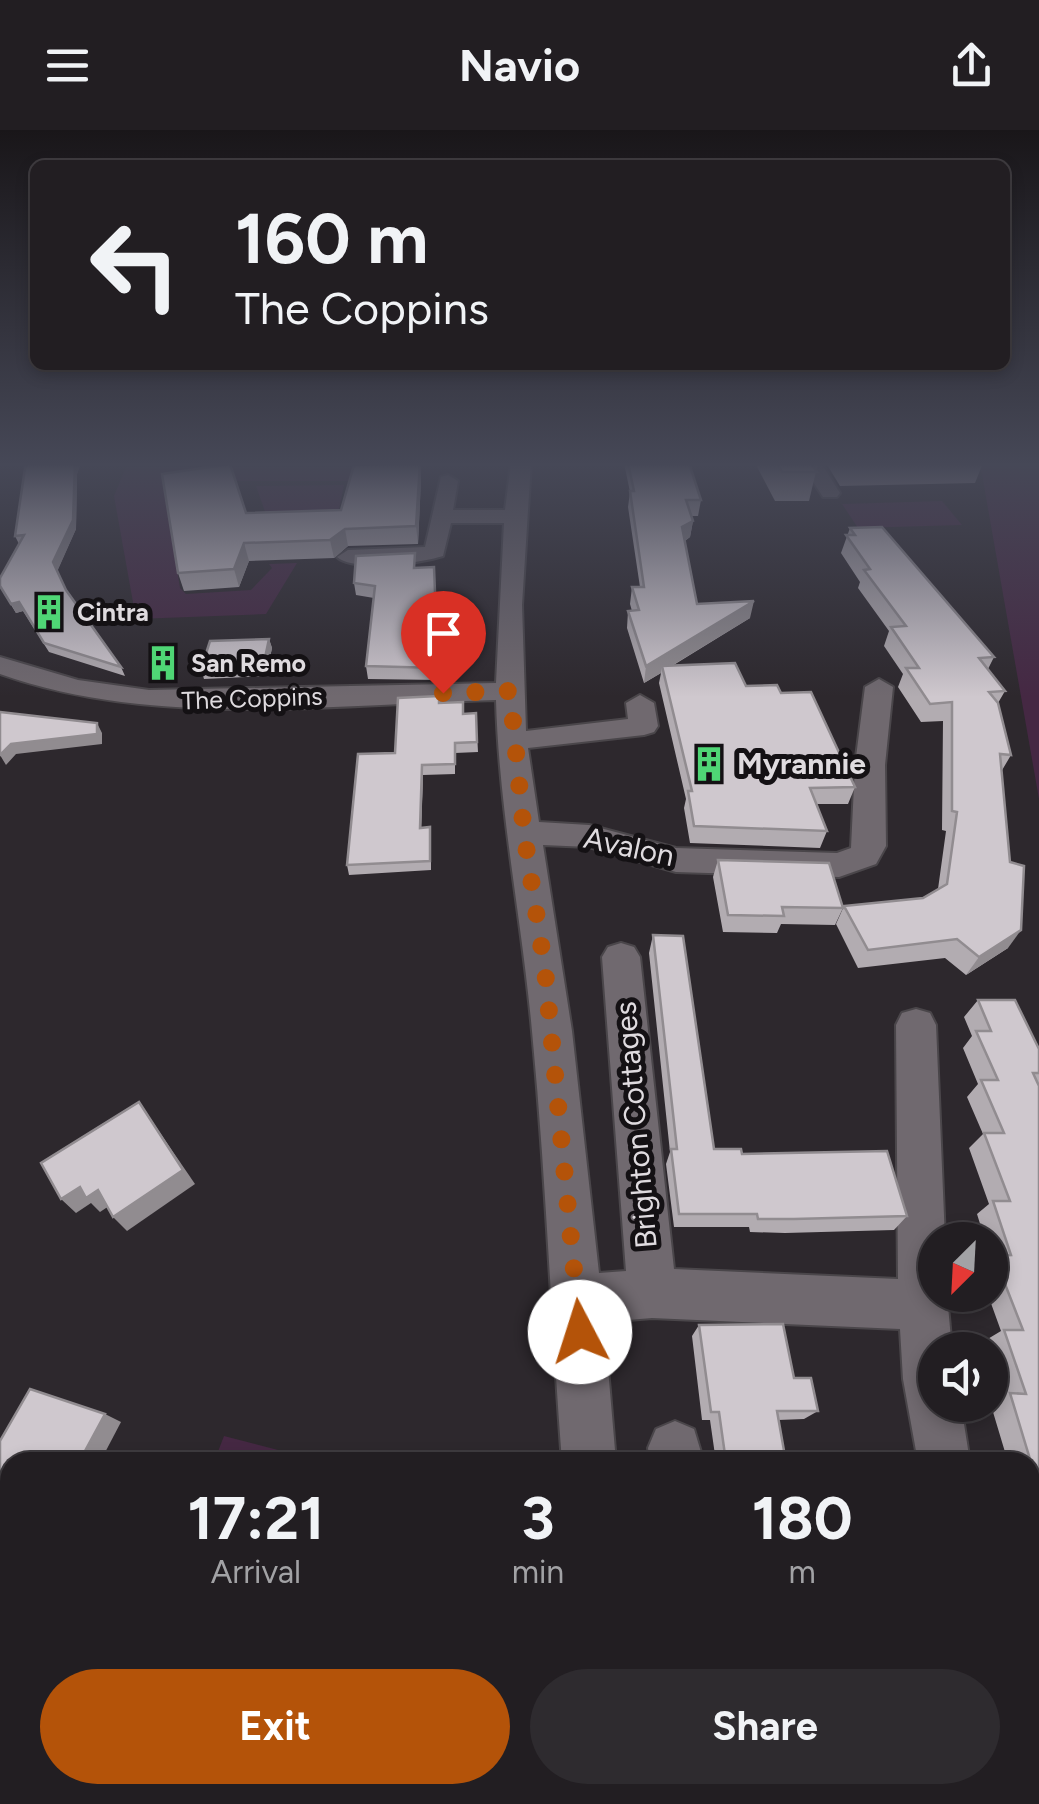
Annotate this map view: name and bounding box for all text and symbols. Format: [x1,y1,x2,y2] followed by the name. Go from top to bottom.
[40,38,95,93] icon: menu
[459,38,580,92] text: Navio
[944,38,999,93] icon: share
[235,196,428,281] text: 160 m
[70,200,200,330] icon: left
[235,281,489,335] text: The Coppins
[401,591,486,694] pin
[30,593,68,631] building icon: Cintra
[77,597,149,627] place label: Cintra
[416,606,471,661] icon: arrive
[144,644,182,682] building icon: San Remo
[191,648,306,678] place label: San Remo
[181,681,323,715] street label: The Coppins
[690,745,728,783] building icon: Myrannie
[737,745,866,782] place label: Myrannie
[581,819,678,874] street label: Avalon
[606,1000,665,1250] street label: Brighton Cottages
[918,1222,1008,1312] north arrow
[918,1222,1008,1422] map controls
[528,1280,632,1384] position arrow
[918,1332,1008,1422] button: sound
[187,1482,324,1554] text: 17:21
[521,1482,555,1554] text: 3
[752,1482,853,1554] text: 180
[211,1553,301,1591] text: Arrival
[512,1553,564,1591] text: min
[788,1553,816,1591] text: m
[40,1669,510,1784] button: Exit
[530,1669,1000,1784] button: Share

